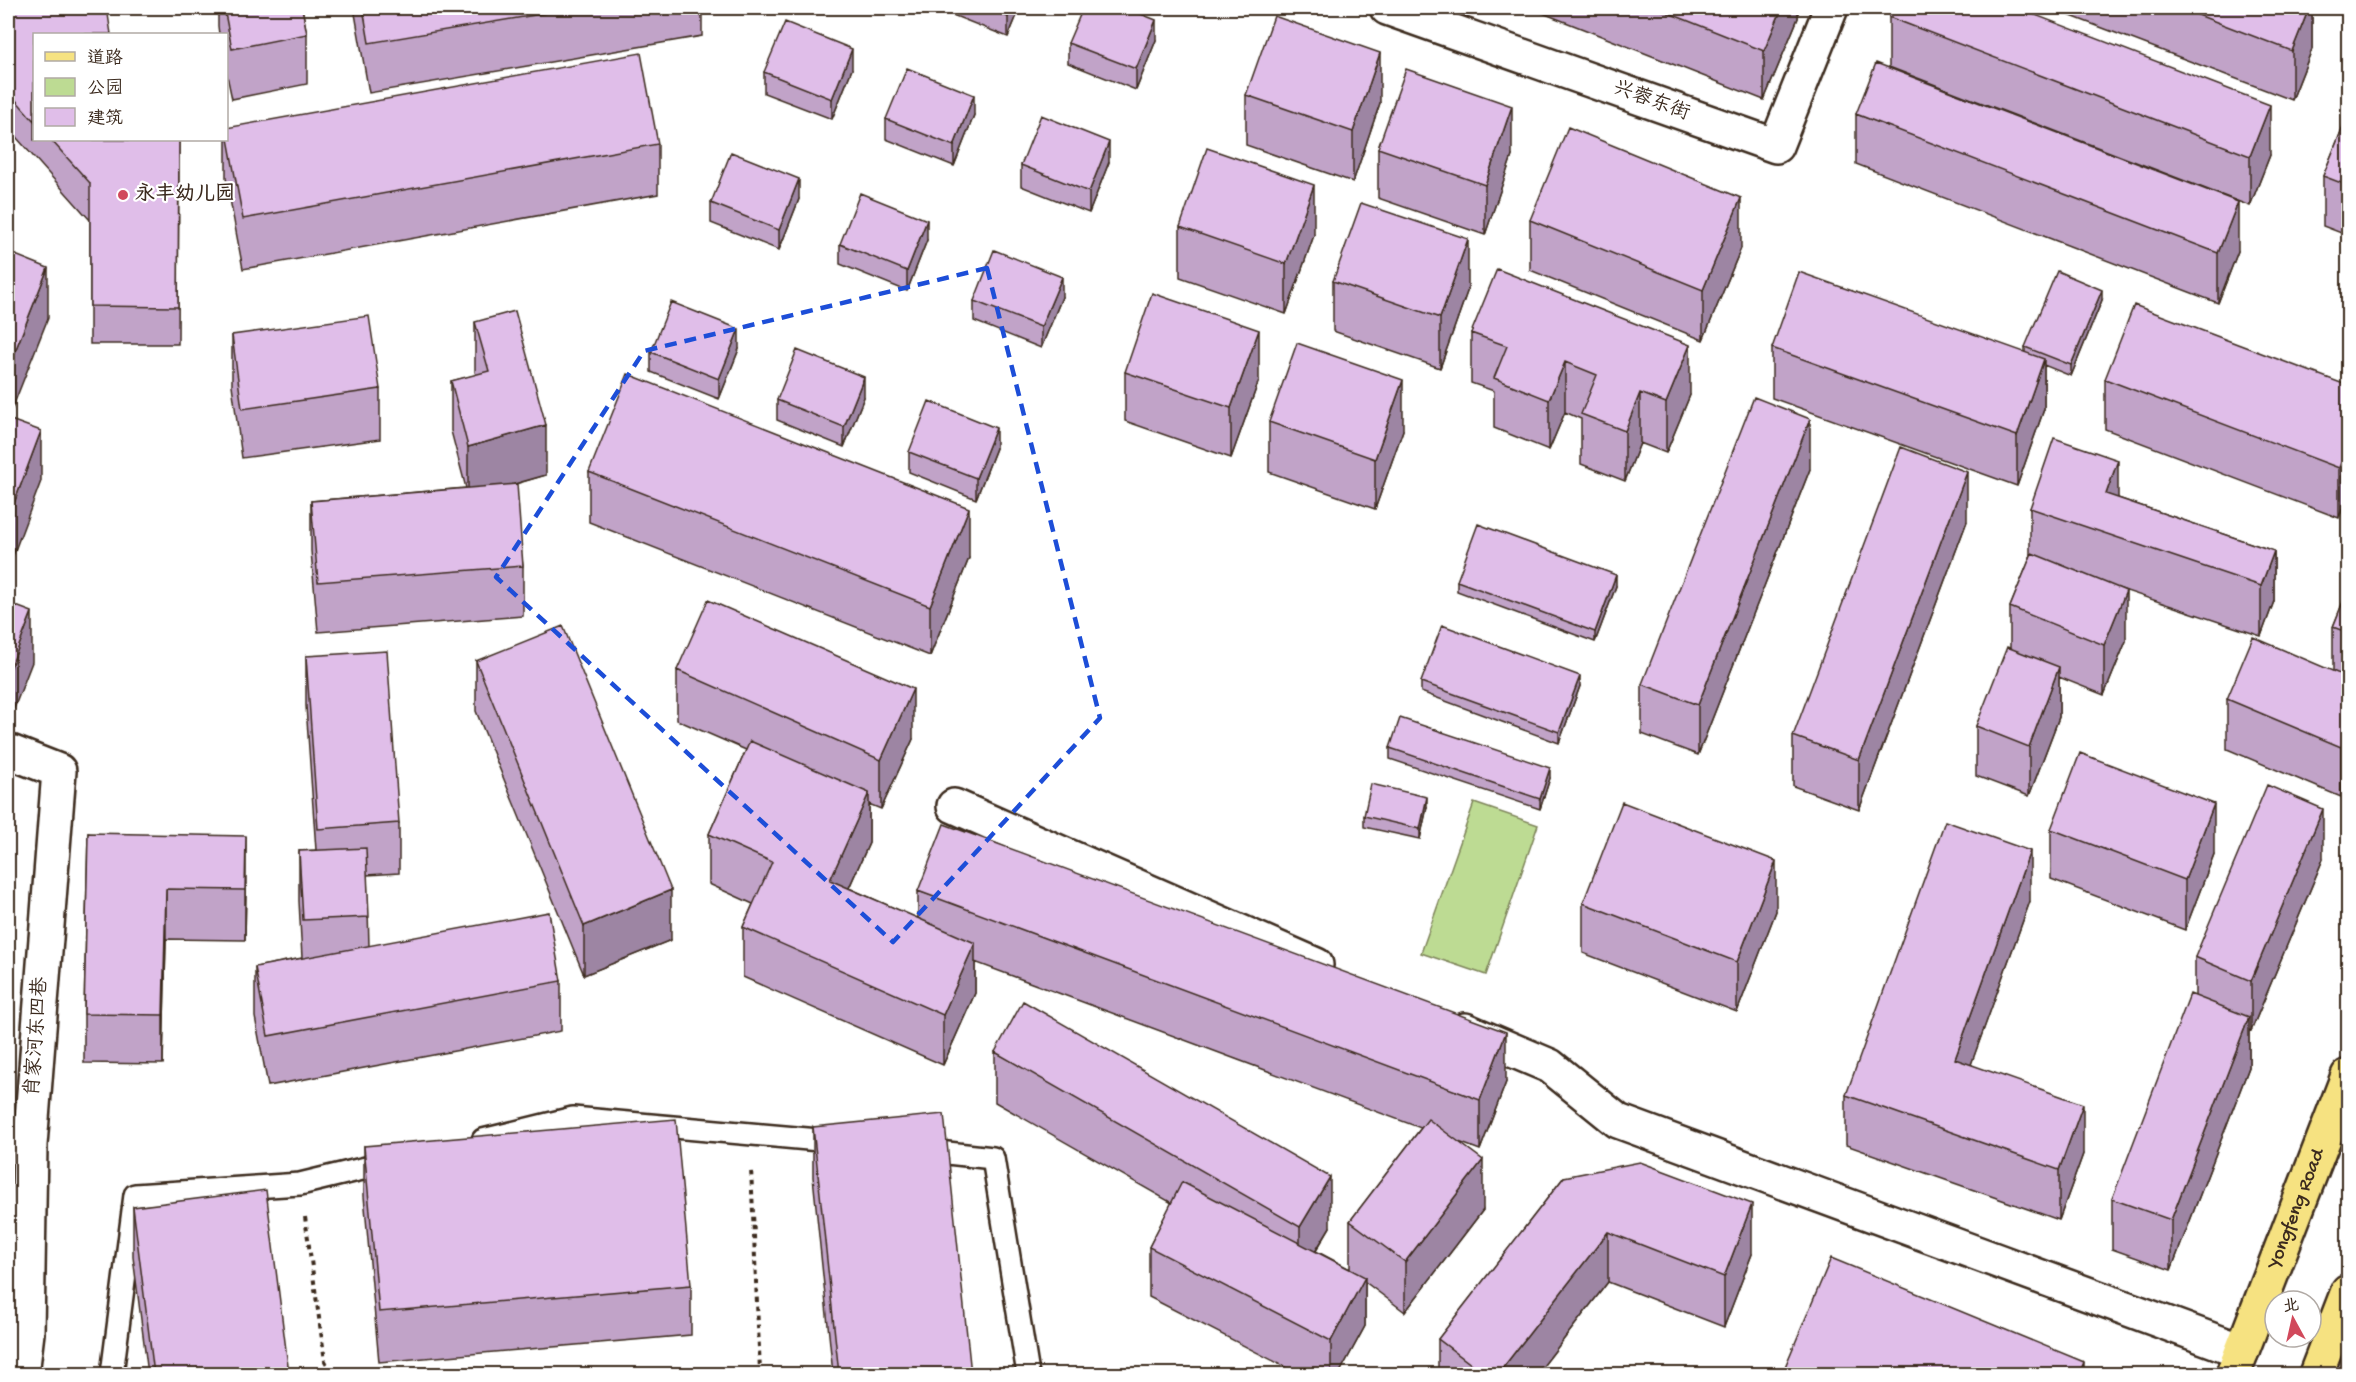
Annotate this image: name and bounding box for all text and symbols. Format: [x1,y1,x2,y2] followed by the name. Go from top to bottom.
[33,33,228,141] legend
[87,48,123,70] text: 道路
[1609,76,1693,126] street label: 兴蓉东街
[87,78,123,100] text: 公园
[87,108,123,130] text: 建筑
[135,182,235,207] place label: 永丰幼儿园
[116,188,130,202] marker: 永丰幼儿园
[20,975,54,1098] street label: 肖家河东四巷
[2263,1144,2331,1274] street label: Yongfeng Road
[2263,1289,2323,1349] north arrow
[2282,1296,2301,1318] text: 北

